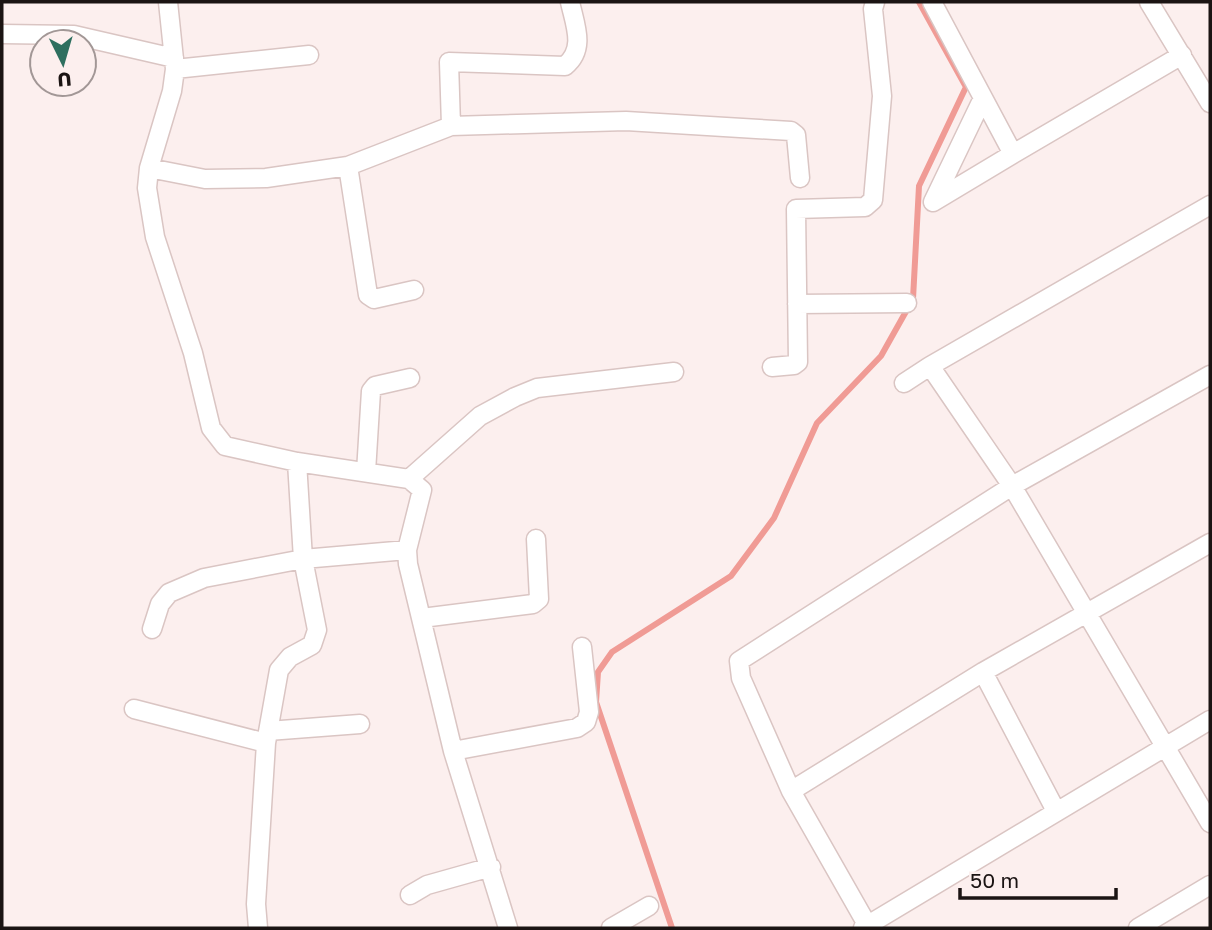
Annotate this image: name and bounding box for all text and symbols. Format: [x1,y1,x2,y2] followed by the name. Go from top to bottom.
[28,28,98,98] north arrow
[57,68,72,92] text: U
[960,856,1116,900] scale bar
[970,867,1019,893] text: 50 m

